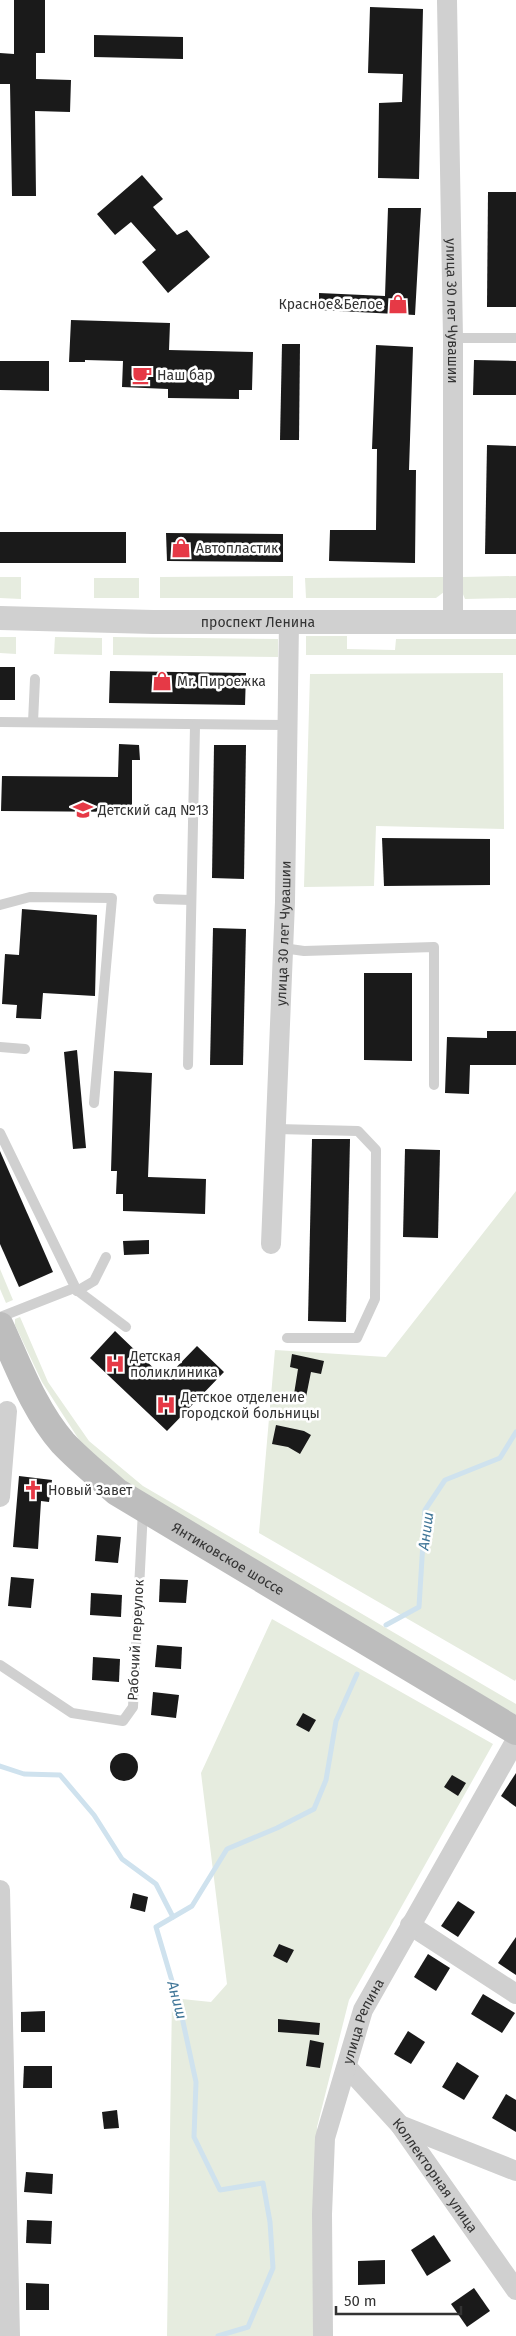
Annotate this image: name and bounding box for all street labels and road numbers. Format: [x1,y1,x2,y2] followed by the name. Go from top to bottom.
[443,238,462,384] street label: улица 30 лет Чувашии
[201,614,315,631] street label: проспект Ленина
[272,860,294,1006] street label: улица 30 лет Чувашии
[169,1518,287,1599] street label: Янтиковское шоссе
[124,1578,148,1701] street label: Рабочий переулок
[339,1976,388,2066] street label: улица Репина
[389,2114,481,2236] street label: Коллекторная улица

